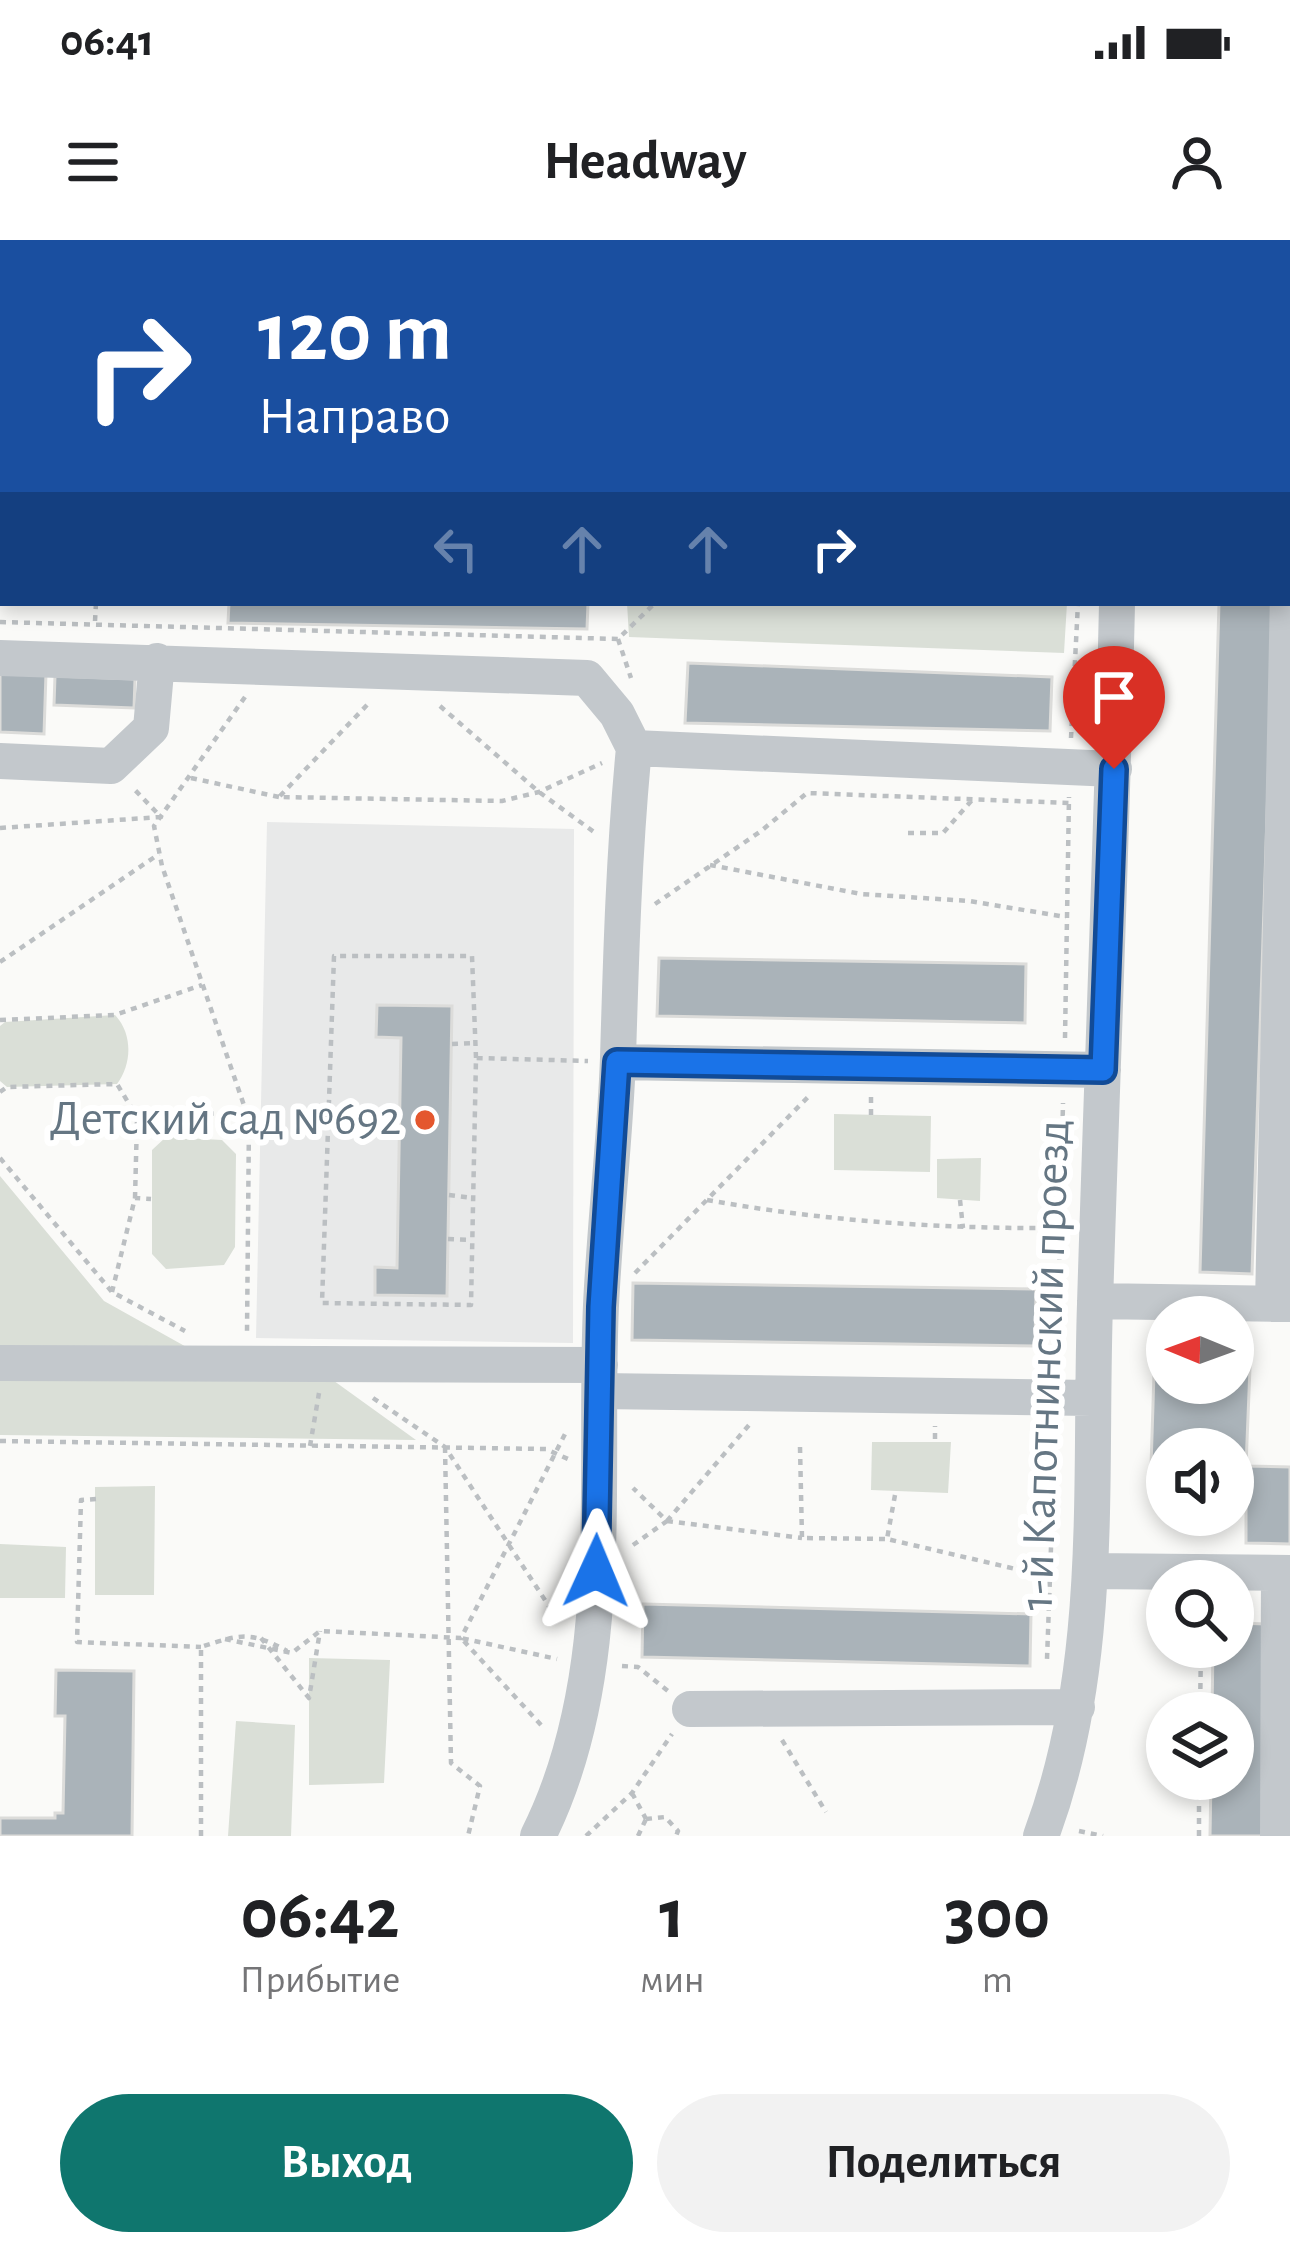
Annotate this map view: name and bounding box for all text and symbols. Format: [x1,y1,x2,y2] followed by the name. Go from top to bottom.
[60,19,154,64] text: 06:41
[60,129,126,195] icon: menu
[1164,129,1230,195] icon: person
[543,135,747,189] text: Headway
[60,288,216,444] icon: right
[258,292,452,376] text: 120 m
[258,390,450,444] text: Направо
[423,516,489,582] icon: left
[549,516,615,582] icon: ahead
[675,516,741,582] icon: ahead
[801,516,867,582] icon: right
[1063,646,1165,769] pin
[1081,664,1147,730] icon: arrive
[50,1096,401,1144] place label: Детский сад №692
[412,1107,438,1133] marker: Детский сад №692
[1013,1118,1079,1612] street label: 1-й Капотнинский проезд
[1146,1296,1254,1404] north arrow
[1146,1296,1254,1800] map controls
[1146,1428,1254,1536] button: sound
[533,1508,659,1634] position arrow
[1146,1560,1254,1668] button: search
[1146,1692,1254,1800] button: layers
[241,1879,399,1951] text: 06:42
[659,1879,685,1951] text: 1
[944,1879,1050,1951] text: 300
[240,1961,400,2000] text: Прибытие
[640,1961,705,2000] text: мин
[982,1961,1013,2000] text: m
[60,2094,633,2232] button: Выход
[657,2094,1230,2232] button: Поделиться

